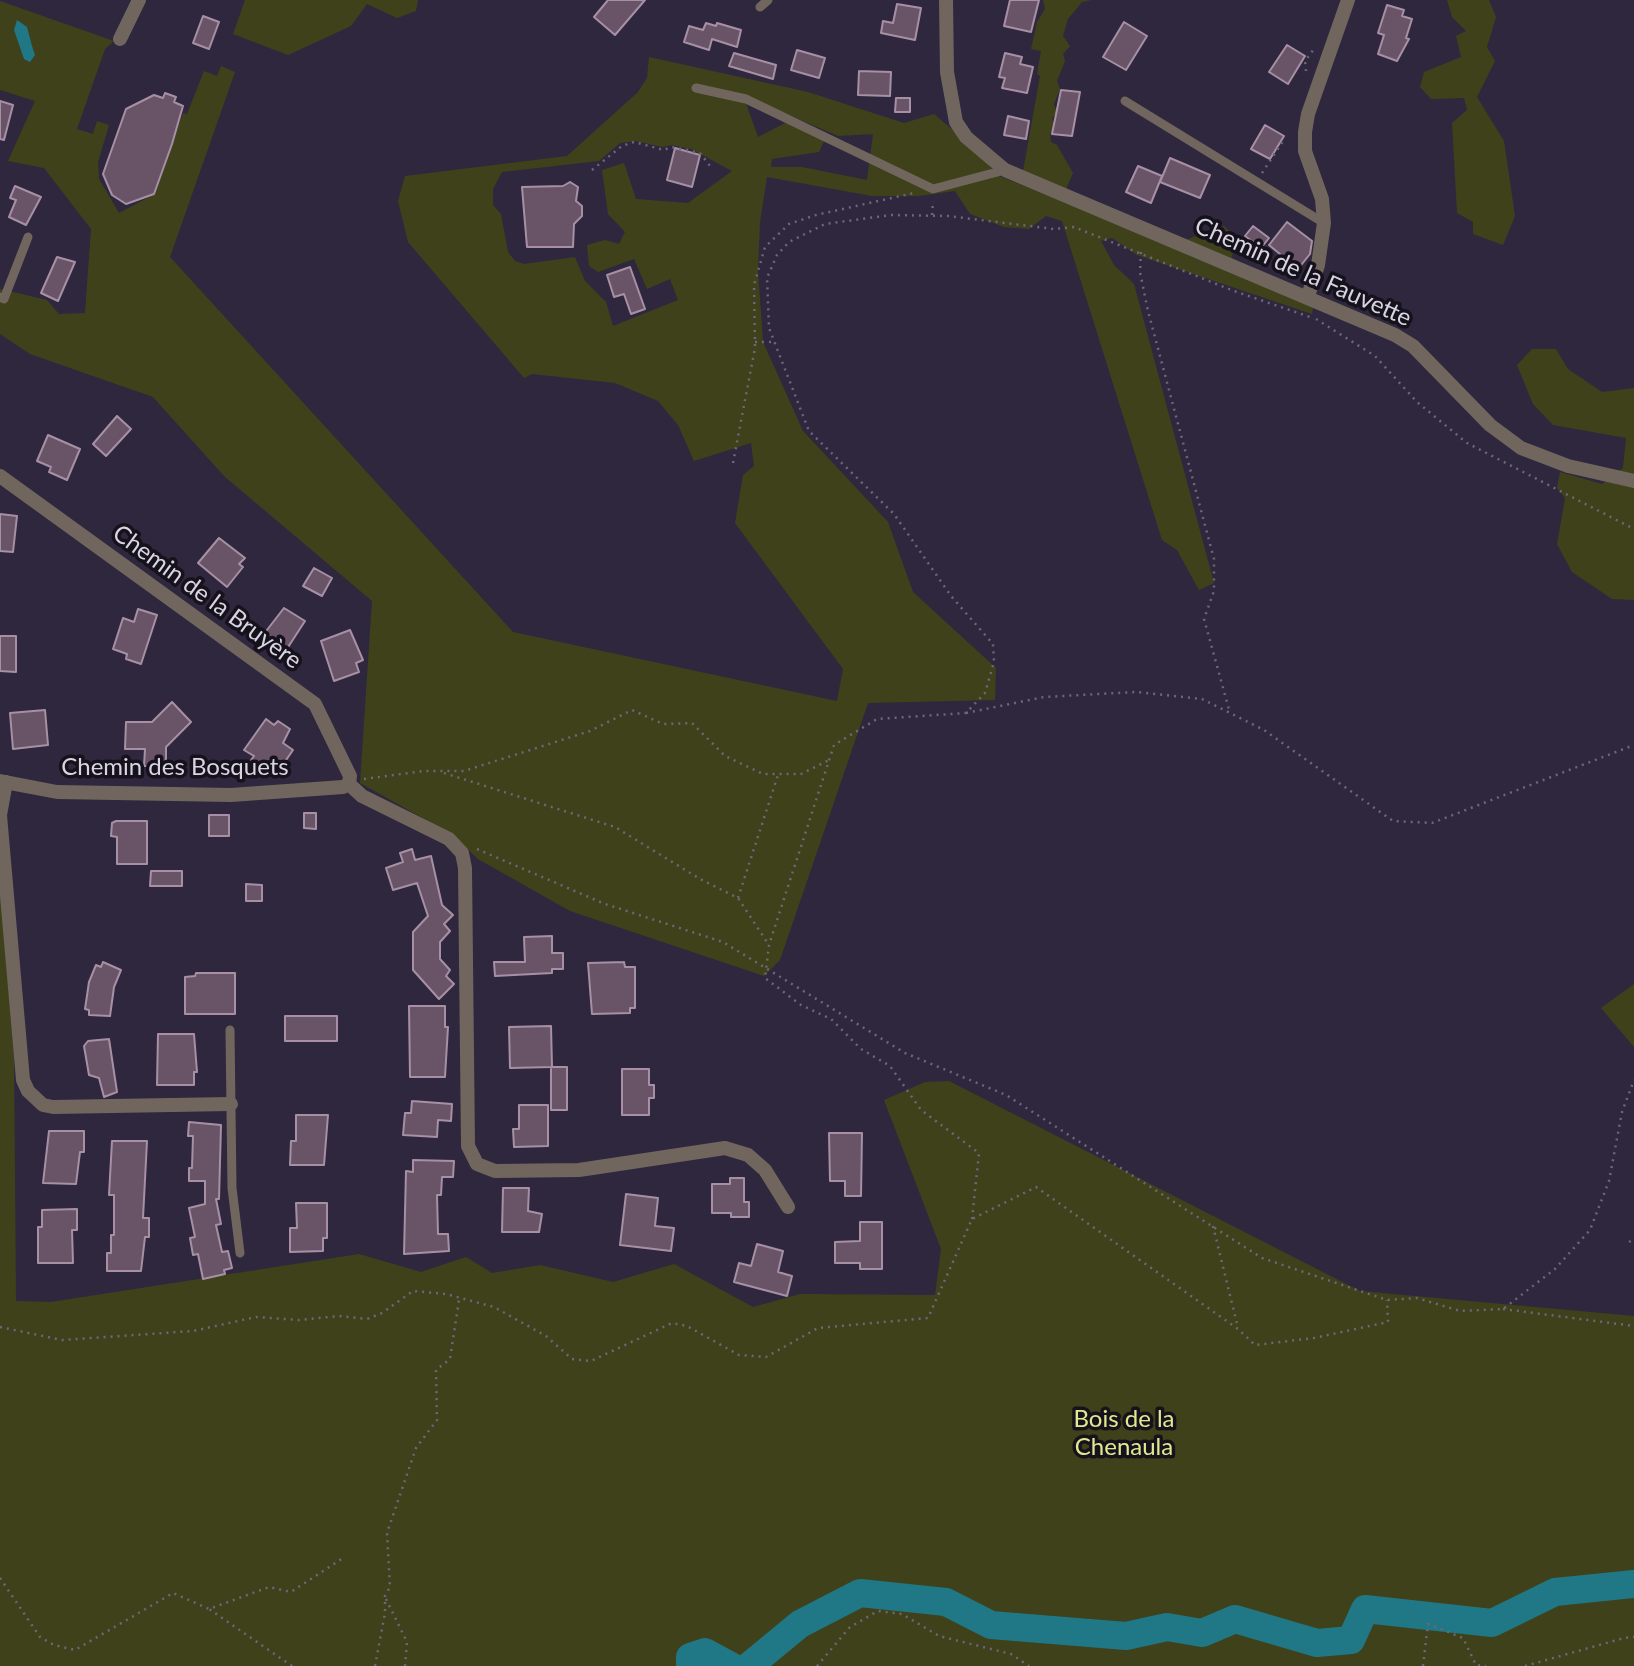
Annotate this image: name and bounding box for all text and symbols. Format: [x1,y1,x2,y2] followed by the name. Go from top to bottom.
[1190,211,1416,333] street label: Chemin de la Fauvette
[107,519,307,675] street label: Chemin de la Bruyère
[61,753,289,781] street label: Chemin des Bosquets
[1073,1405,1175,1461] park label: Bois de la Chenaula

